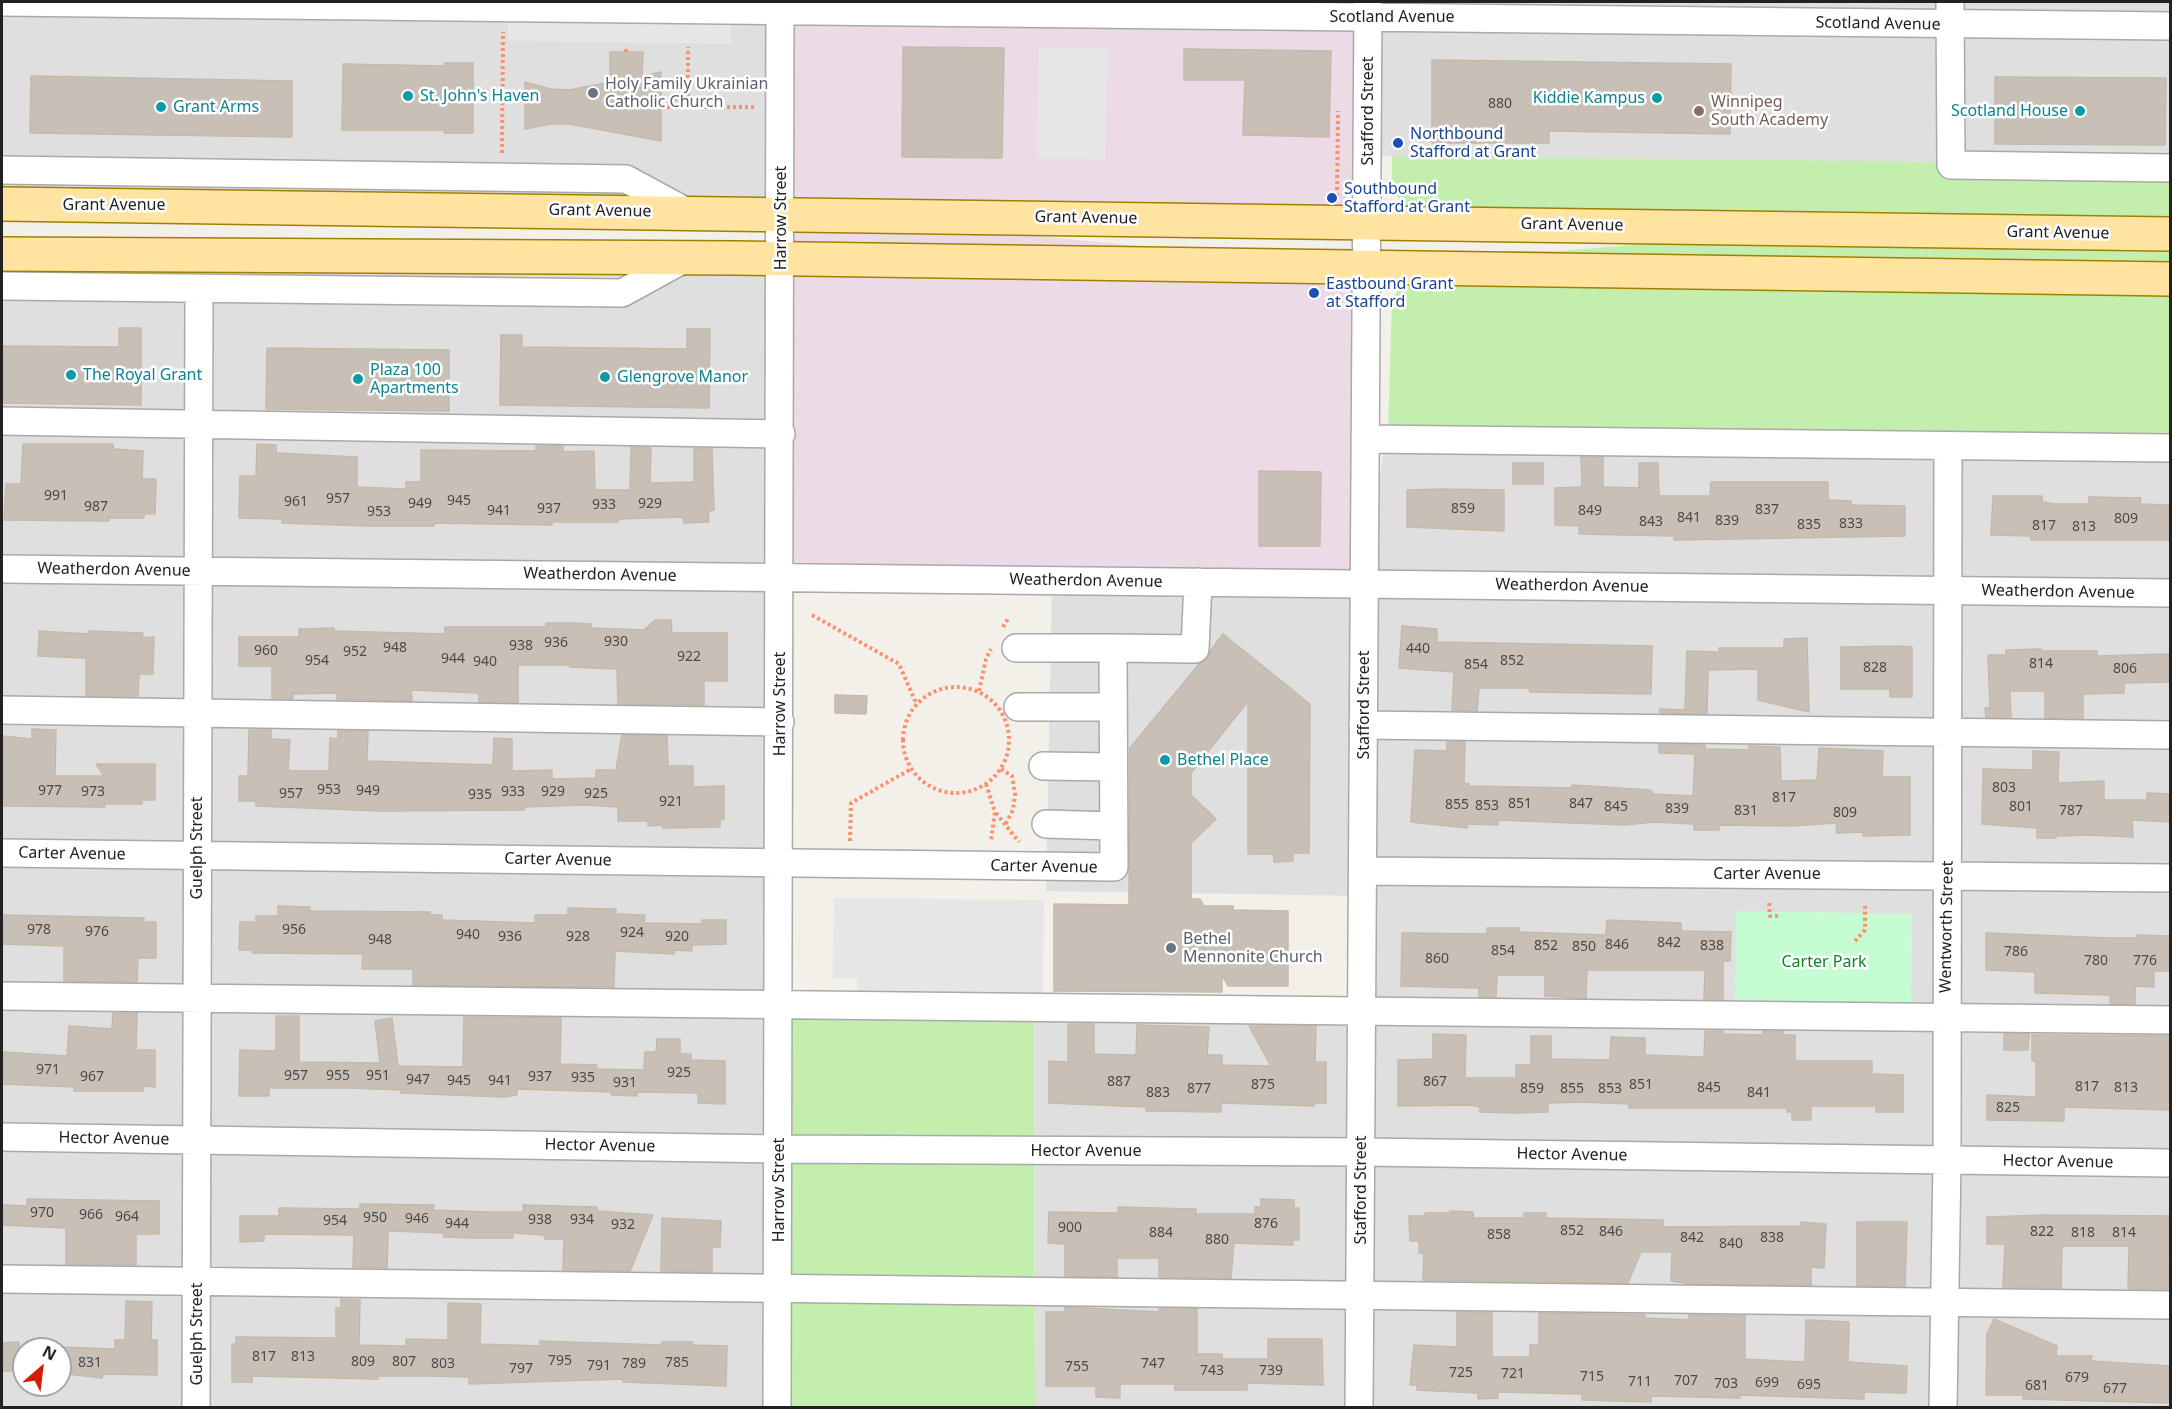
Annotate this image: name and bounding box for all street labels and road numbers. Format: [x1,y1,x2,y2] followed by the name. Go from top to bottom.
[1329,7,1455,27] street label: Scotland Avenue
[1815,13,1941,35] street label: Scotland Avenue
[1358,56,1378,166] street label: Stafford Street
[771,166,791,270] street label: Harrow Street
[63,195,165,215] street label: Grant Avenue
[548,201,652,221] street label: Grant Avenue
[1034,208,1138,228] street label: Grant Avenue
[1520,215,1624,235] street label: Grant Avenue
[2006,223,2110,243] street label: Grant Avenue
[37,559,191,581] street label: Weatherdon Avenue
[523,564,677,586] street label: Weatherdon Avenue
[1009,570,1163,592] street label: Weatherdon Avenue
[1495,575,1649,597] street label: Weatherdon Avenue
[1981,581,2135,603] street label: Weatherdon Avenue
[1354,650,1374,760] street label: Stafford Street
[770,652,790,756] street label: Harrow Street
[187,796,207,900] street label: Guelph Street
[18,843,126,865] street label: Carter Avenue
[504,849,612,871] street label: Carter Avenue
[990,856,1098,878] street label: Carter Avenue
[1936,861,1958,993] street label: Wentworth Street
[1713,864,1821,884] street label: Carter Avenue
[58,1128,170,1150] street label: Hector Avenue
[544,1135,656,1157] street label: Hector Avenue
[1351,1135,1371,1245] street label: Stafford Street
[769,1138,789,1242] street label: Harrow Street
[1031,1141,1141,1161] street label: Hector Avenue
[1516,1144,1628,1166] street label: Hector Avenue
[2002,1151,2114,1173] street label: Hector Avenue
[187,1282,207,1386] street label: Guelph Street

